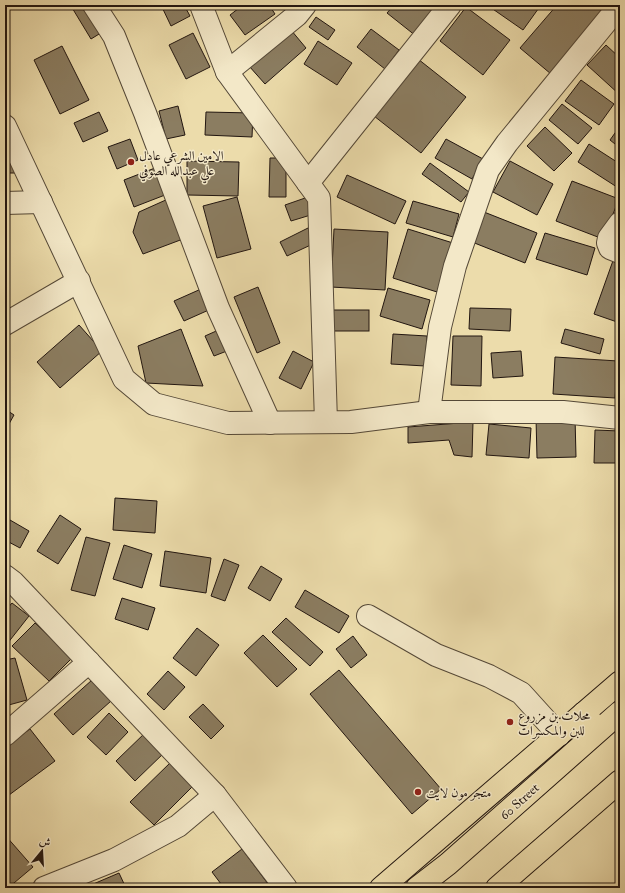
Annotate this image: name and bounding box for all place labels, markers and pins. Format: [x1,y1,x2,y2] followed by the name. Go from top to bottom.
[139,148,224,184] place label: الامين الشرعي عادل علي عبدالله الصوفي
[126,157,136,167] marker: الامين الشرعي عادل علي عبدالله الصوفي
[518,708,590,739] place label: محلات بن مزروع للبن والمكسرات
[505,717,515,727] marker: محلات بن مزروع للبن والمكسرات
[426,785,491,801] place label: متجر مون لايت
[413,787,423,797] marker: متجر مون لايت

